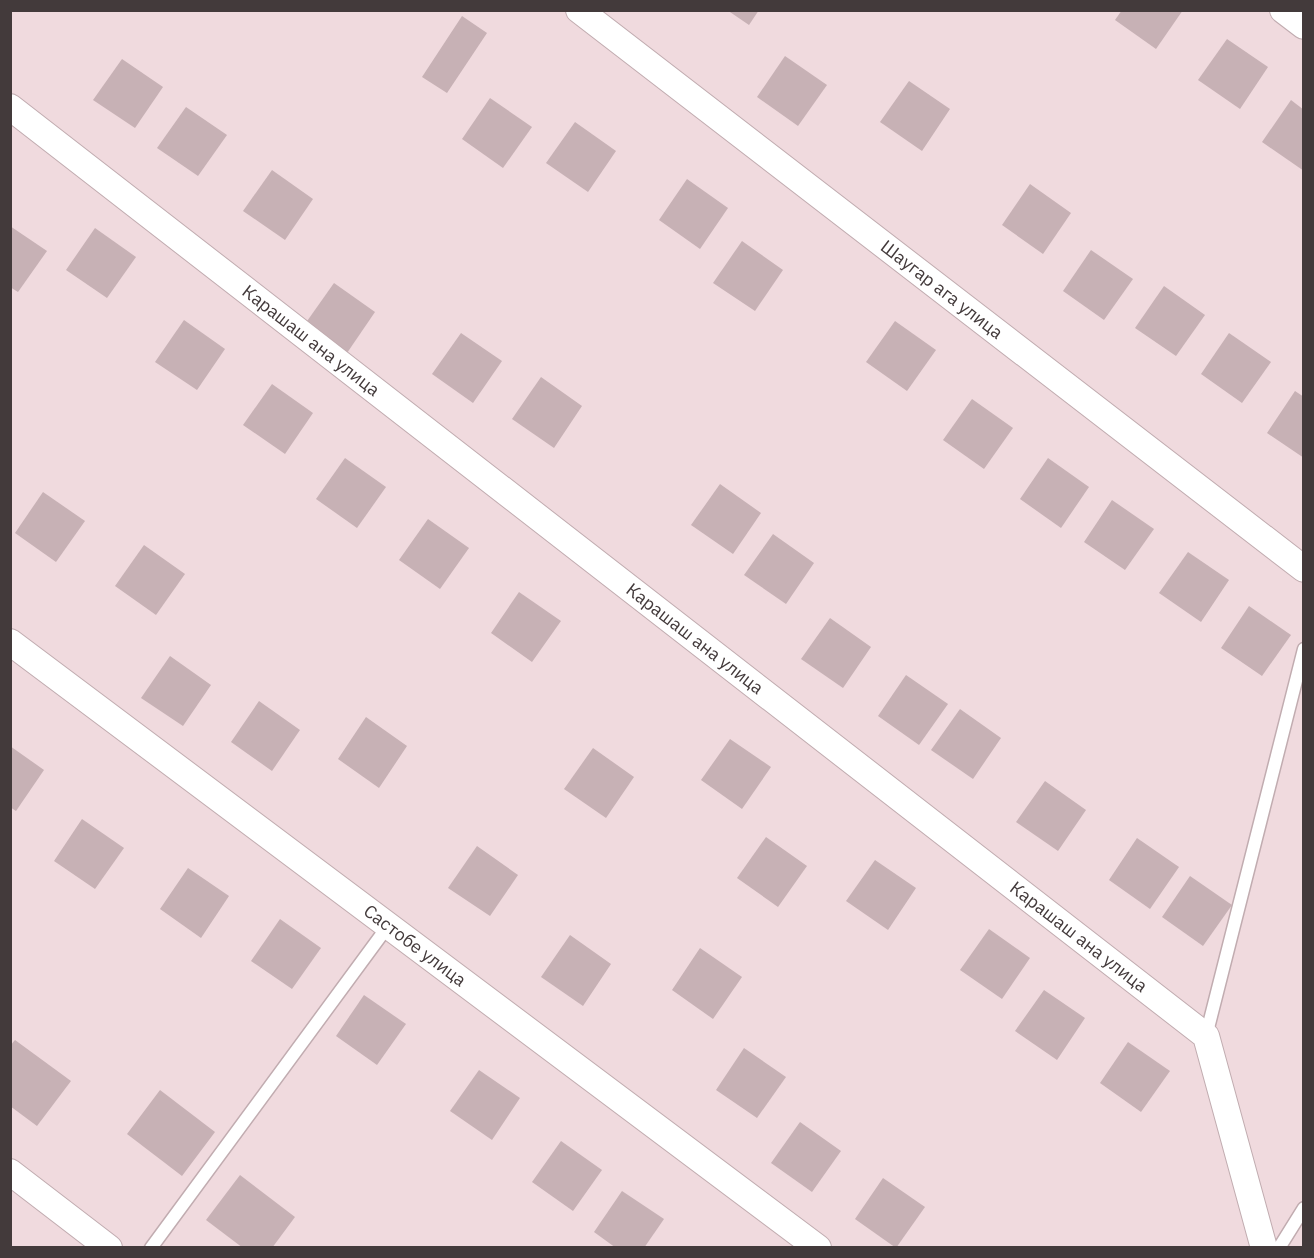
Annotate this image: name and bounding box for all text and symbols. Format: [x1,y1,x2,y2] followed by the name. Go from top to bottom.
[876,235,1008,344] street label: Шаугар ага улица
[238,280,385,401] street label: Карашаш ана улица
[622,578,769,699] street label: Карашаш ана улица
[1005,876,1153,997] street label: Карашаш ана улица
[359,899,471,991] street label: Састобе улица

